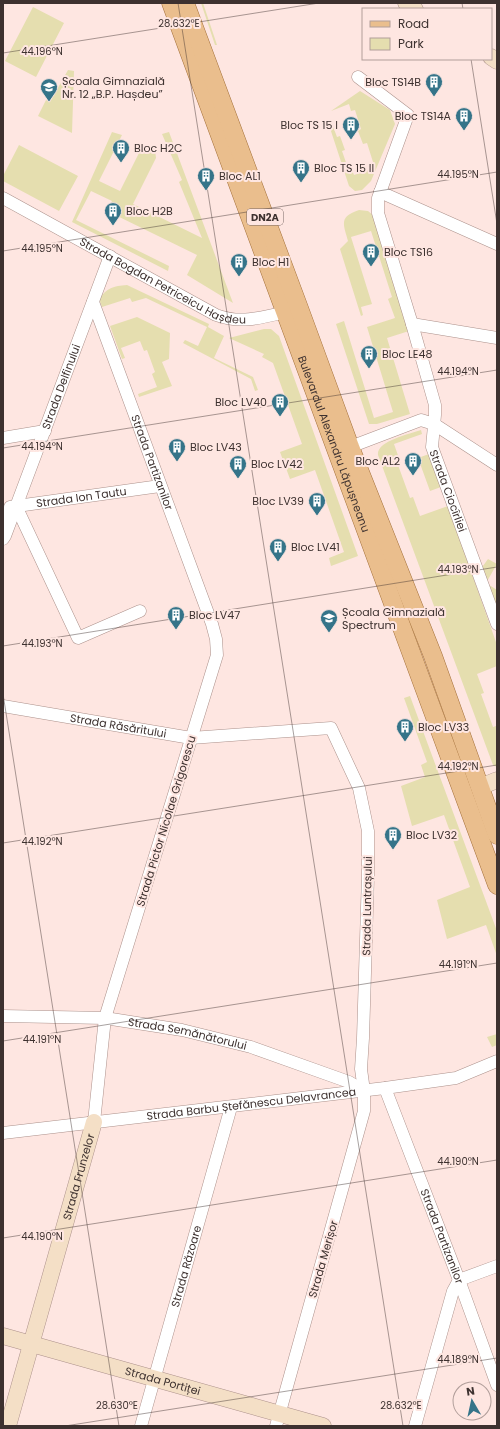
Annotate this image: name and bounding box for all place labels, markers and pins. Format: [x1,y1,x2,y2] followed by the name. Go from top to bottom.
[424,72,444,97] building icon: Bloc TS14B
[62,73,165,102] place label: Școala Gimnazială Nr. 12 „B.P. Hașdeu”
[365,74,421,90] place label: Bloc TS14B
[39,77,59,102] school or university icon: Școala Gimnazială Nr. 12 „B.P. Hașdeu”
[454,106,474,131] building icon: Bloc TS14A
[395,108,452,124] place label: Bloc TS14A
[341,115,361,140] building icon: Bloc TS 15 I
[280,117,338,133] place label: Bloc TS 15 I
[111,138,131,163] building icon: Bloc H2C
[134,140,183,156] place label: Bloc H2C
[291,158,311,183] building icon: Bloc TS 15 II
[314,160,374,176] place label: Bloc TS 15 II
[196,166,216,191] building icon: Bloc AL1
[219,168,261,184] place label: Bloc AL1
[103,201,123,226] building icon: Bloc H2B
[126,203,173,219] place label: Bloc H2B
[361,242,381,267] building icon: Bloc TS16
[384,244,433,260] place label: Bloc TS16
[229,252,249,277] building icon: Bloc H1
[252,254,289,270] place label: Bloc H1
[359,344,379,369] building icon: Bloc LE48
[382,346,432,362] place label: Bloc LE48
[270,392,290,417] building icon: Bloc LV40
[215,394,267,410] place label: Bloc LV40
[167,437,187,462] building icon: Bloc LV43
[190,439,242,455] place label: Bloc LV43
[403,451,423,476] building icon: Bloc AL2
[355,453,400,469] place label: Bloc AL2
[228,454,248,479] building icon: Bloc LV42
[251,456,303,472] place label: Bloc LV42
[307,491,327,516] building icon: Bloc LV39
[252,493,304,509] place label: Bloc LV39
[268,537,288,562] building icon: Bloc LV41
[291,539,340,555] place label: Bloc LV41
[342,604,445,633] place label: Școala Gimnazială Spectrum
[166,605,186,630] building icon: Bloc LV47
[189,607,240,623] place label: Bloc LV47
[319,608,339,633] school or university icon: Școala Gimnazială Spectrum
[395,717,415,742] building icon: Bloc LV33
[418,719,469,735] place label: Bloc LV33
[383,825,403,850] building icon: Bloc LV32
[406,827,457,843] place label: Bloc LV32

